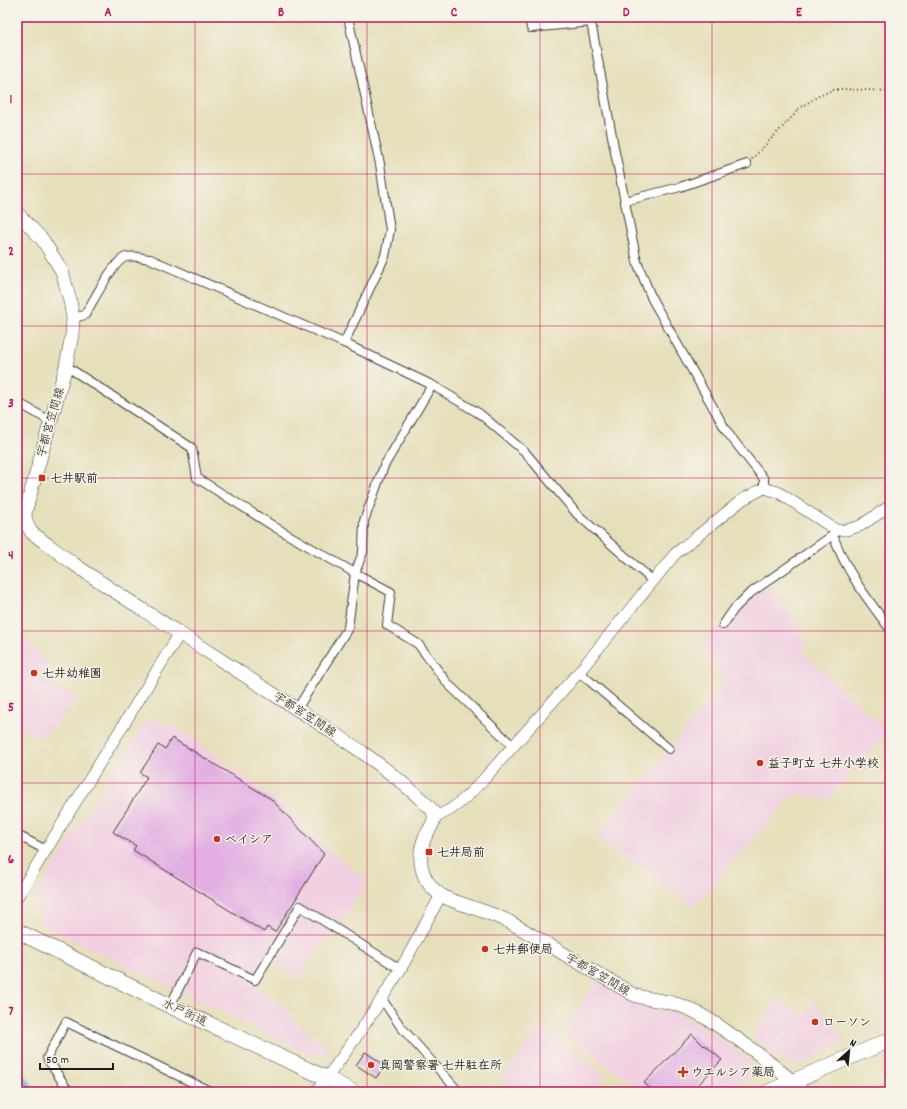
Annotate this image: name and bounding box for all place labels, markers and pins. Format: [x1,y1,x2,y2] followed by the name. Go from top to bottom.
[50,471,98,488] place label: 七井駅前
[37,473,47,483] marker: 七井駅前
[42,666,102,683] place label: 七井幼稚園
[29,668,39,678] marker: 七井幼稚園
[768,756,879,773] place label: 益子町立 七井小学校
[755,758,765,768] marker: 益子町立 七井小学校
[225,832,273,849] place label: ベイシア
[212,834,222,844] marker: ベイシア
[437,845,485,862] place label: 七井局前
[424,847,434,857] marker: 七井局前
[493,942,553,959] place label: 七井郵便局
[480,944,490,954] marker: 七井郵便局
[823,1015,871,1032] place label: ローソン
[810,1017,820,1027] marker: ローソン
[379,1058,503,1075] place label: 真岡警察署 七井駐在所
[366,1060,376,1070] marker: 真岡警察署 七井駐在所
[691,1065,775,1082] place label: ウエルシア薬局
[678,1067,688,1077] marker: ウエルシア薬局

